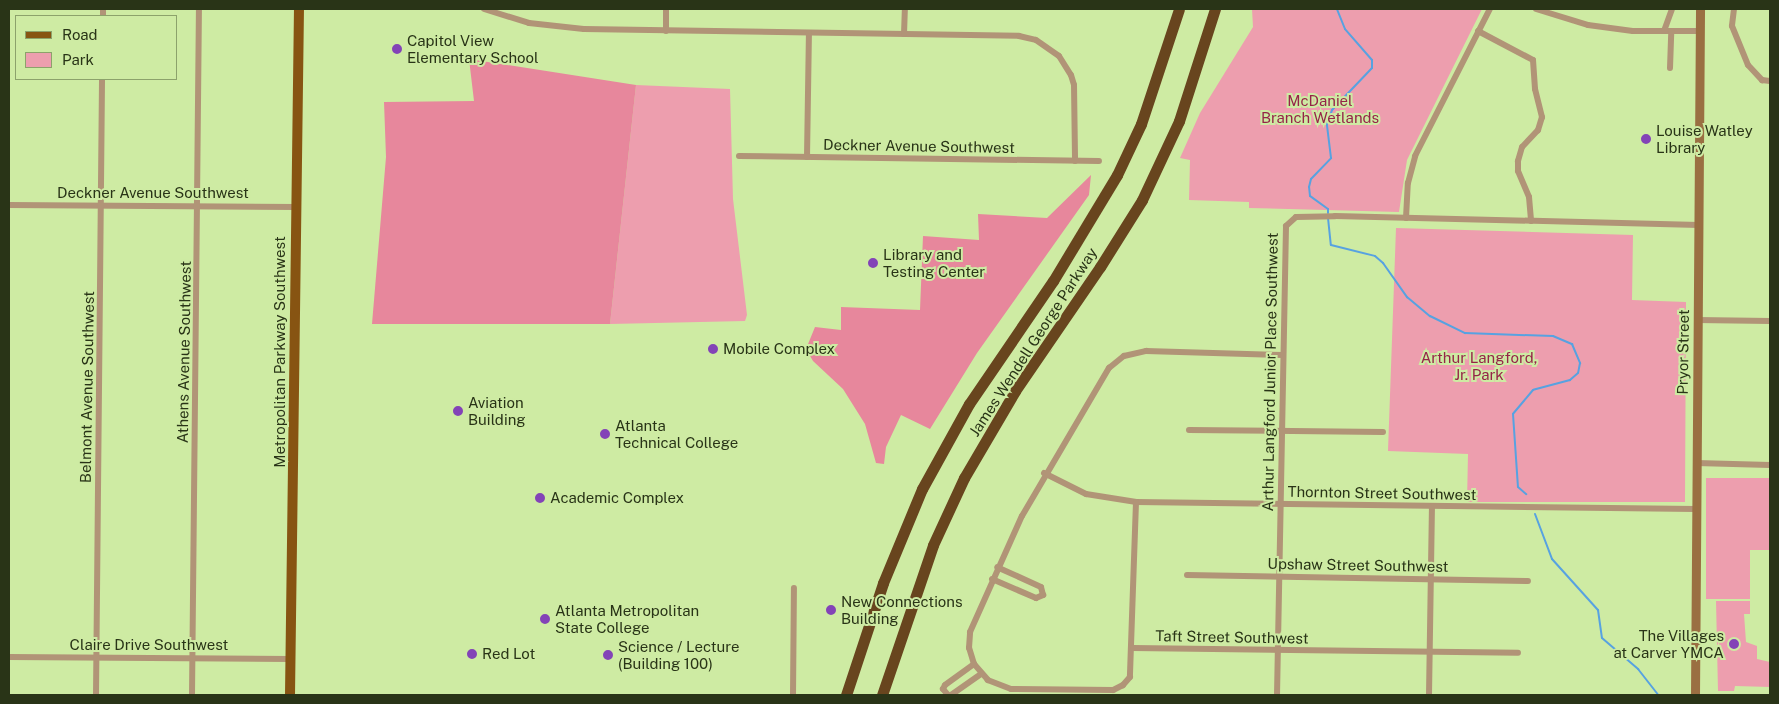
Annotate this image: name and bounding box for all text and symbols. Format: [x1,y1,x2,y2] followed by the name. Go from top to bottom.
[15,15,178,80] legend
[62,26,98,43] text: Road
[407,31,539,66] place label: Capitol View Elementary School
[391,43,403,55] marker: Capitol View Elementary School
[62,51,94,68] text: Park
[1261,91,1379,126] park label: McDaniel Branch Wetlands
[1656,121,1753,156] place label: Louise Watley Library
[1640,133,1652,145] marker: Louise Watley Library
[823,135,1015,157] street label: Deckner Avenue Southwest
[57,184,249,202] street label: Deckner Avenue Southwest
[1259,232,1281,512] street label: Arthur Langford Junior Place Southwest
[271,236,289,468] street label: Metropolitan Parkway Southwest
[965,244,1101,440] street label: James Wendell George Parkway
[883,245,985,280] place label: Library and Testing Center
[867,257,879,269] marker: Library and Testing Center
[173,261,195,443] street label: Athens Avenue Southwest
[76,291,98,483] street label: Belmont Avenue Southwest
[1673,309,1693,395] street label: Pryor Street
[723,340,835,358] place label: Mobile Complex
[707,343,719,355] marker: Mobile Complex
[1421,348,1537,383] park label: Arthur Langford, Jr. Park
[468,393,526,428] place label: Aviation Building
[452,405,464,417] marker: Aviation Building
[615,416,738,451] place label: Atlanta Technical College
[599,428,611,440] marker: Atlanta Technical College
[1287,482,1477,504] street label: Thornton Street Southwest
[550,489,684,507] place label: Academic Complex
[534,492,546,504] marker: Academic Complex
[1267,554,1449,576] street label: Upshaw Street Southwest
[841,592,963,627] place label: New Connections Building
[555,601,699,636] place label: Atlanta Metropolitan State College
[825,604,837,616] marker: New Connections Building
[539,613,551,625] marker: Atlanta Metropolitan State College
[1613,626,1724,661] place label: The Villages at Carver YMCA
[1155,627,1309,647] street label: Taft Street Southwest
[69,636,229,654] street label: Claire Drive Southwest
[618,637,740,672] place label: Science / Lecture (Building 100)
[1728,638,1740,650] marker: The Villages at Carver YMCA
[482,645,535,663] place label: Red Lot
[466,648,478,660] marker: Red Lot
[602,649,614,661] marker: Science / Lecture (Building 100)

